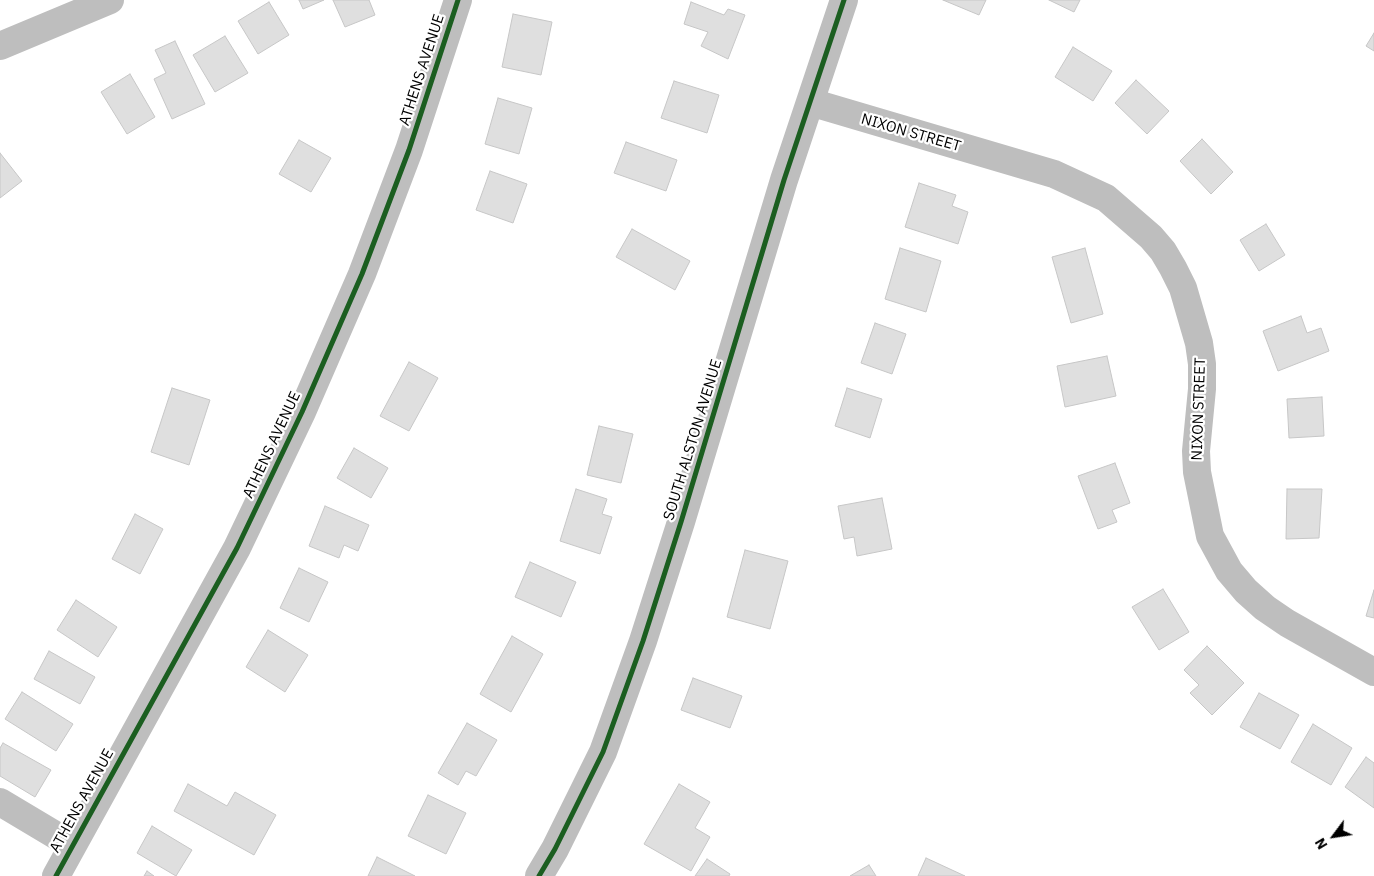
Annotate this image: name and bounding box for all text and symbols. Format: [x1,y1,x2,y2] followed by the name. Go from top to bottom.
[396,12,448,128] street label: ATHENS AVENUE
[859,110,963,156] street label: NIXON STREET
[660,357,726,523] street label: SOUTH ALSTON AVENUE
[1188,357,1210,461] street label: NIXON STREET
[239,389,305,501] street label: ATHENS AVENUE
[46,746,118,856] street label: ATHENS AVENUE
[1309,811,1359,861] north arrow
[1311,835,1331,853] text: N

